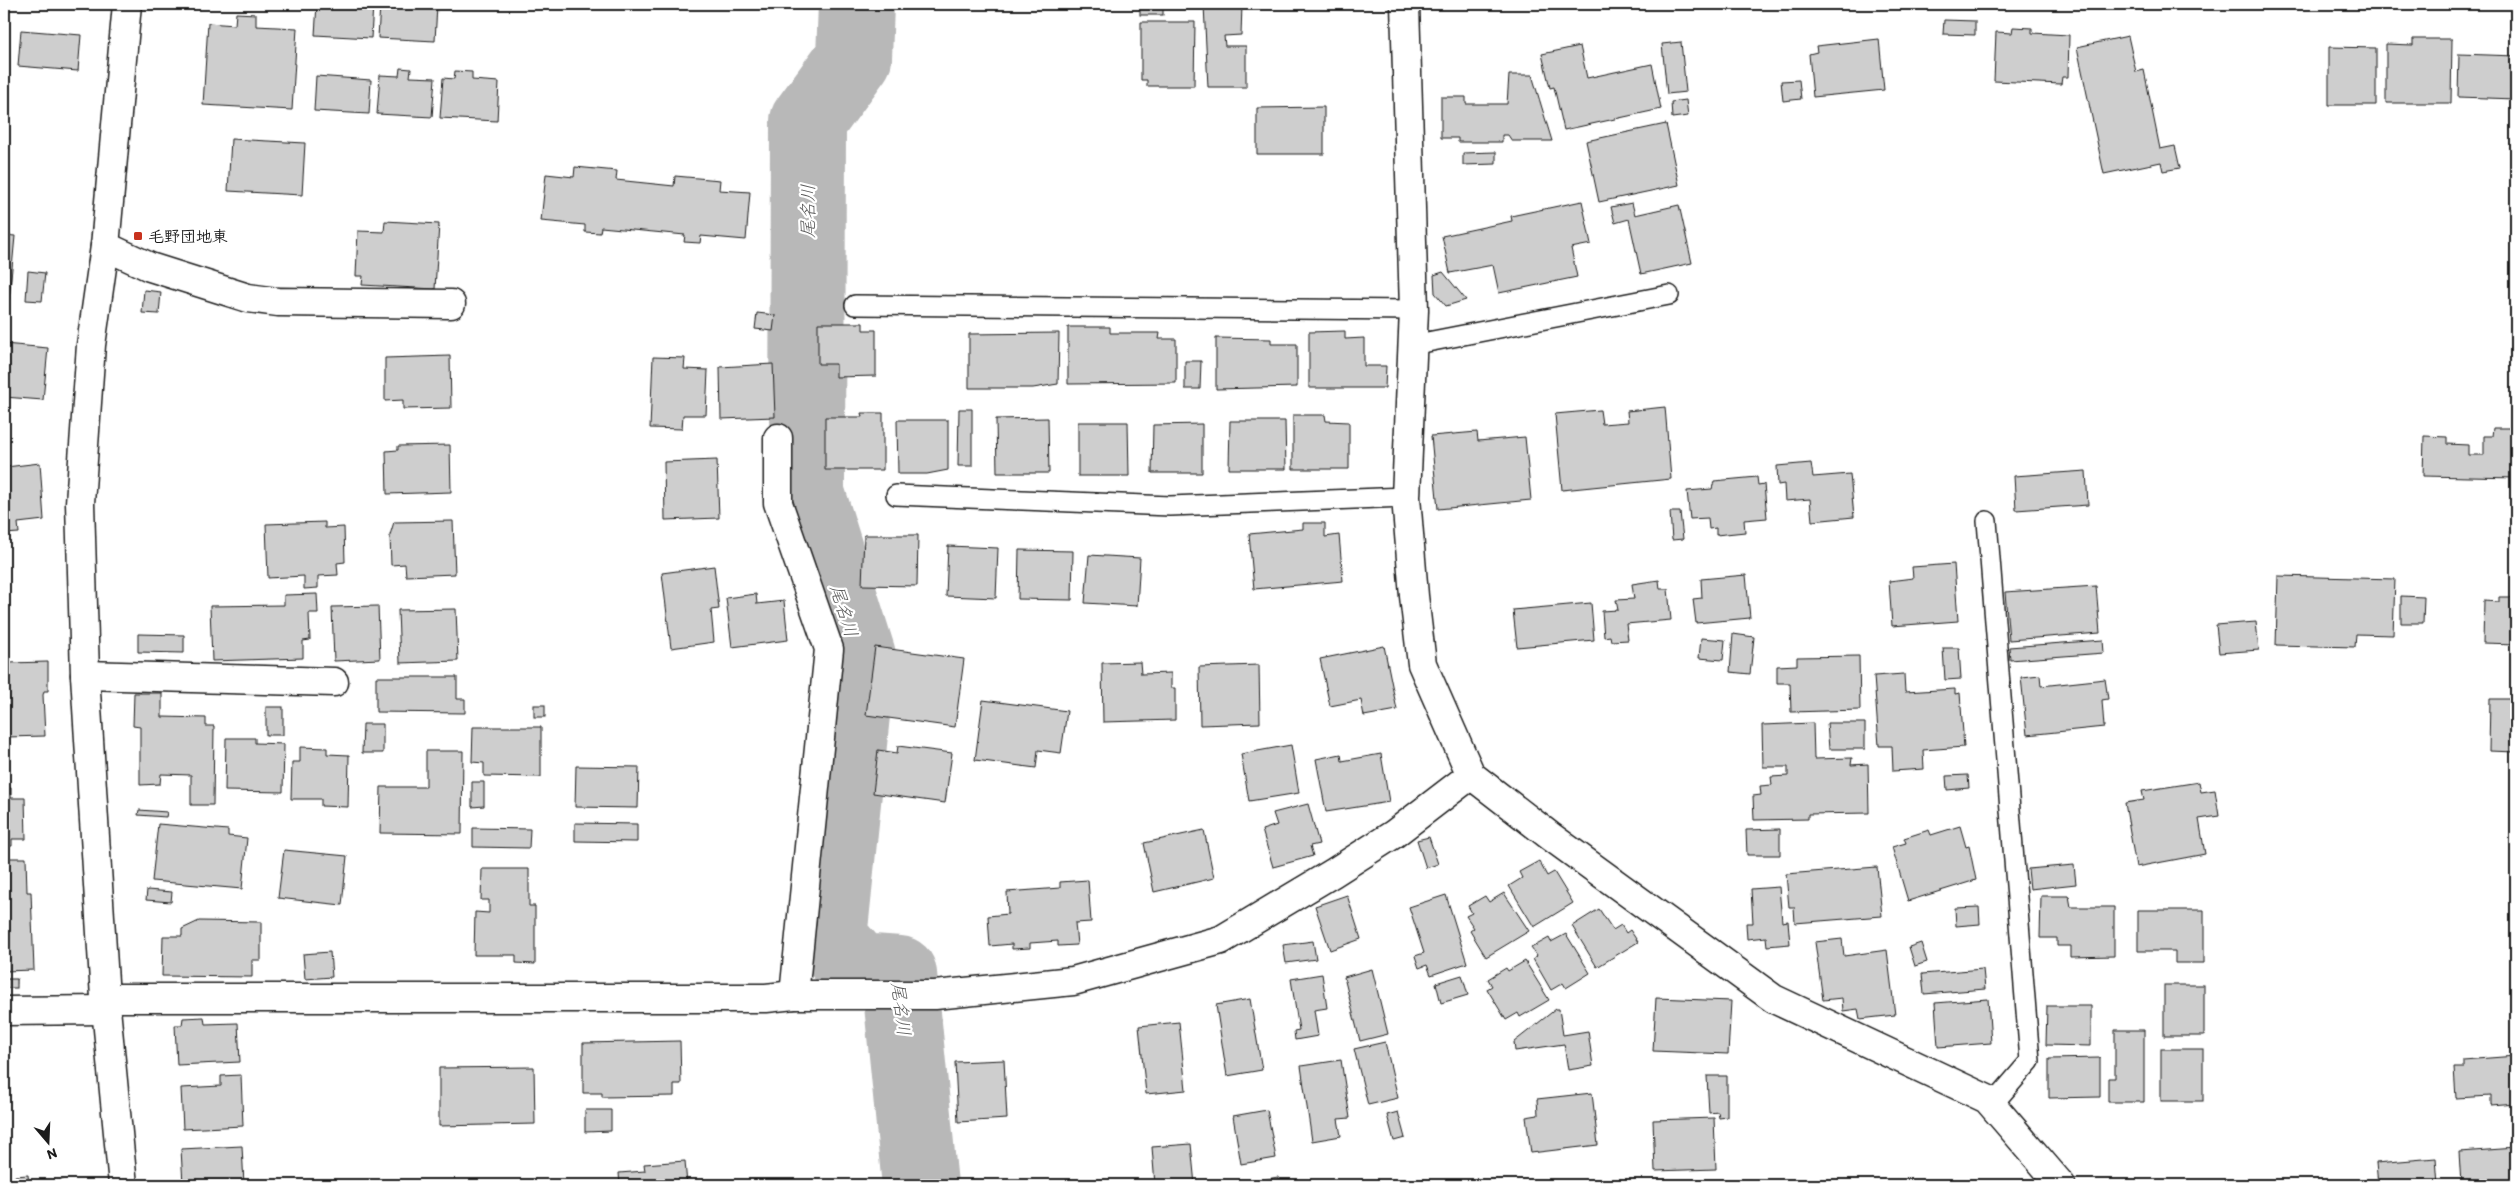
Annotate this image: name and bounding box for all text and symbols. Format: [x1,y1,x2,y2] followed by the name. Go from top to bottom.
[797,184,819,238] water label: 尾名川
[148,227,228,246] place label: 毛野団地東
[132,230,144,242] marker: 毛野団地東
[826,582,862,640] water label: 尾名川
[887,981,915,1037] water label: 尾名川
[22,1116,72,1166] north arrow
[45,1144,59,1163] text: N

